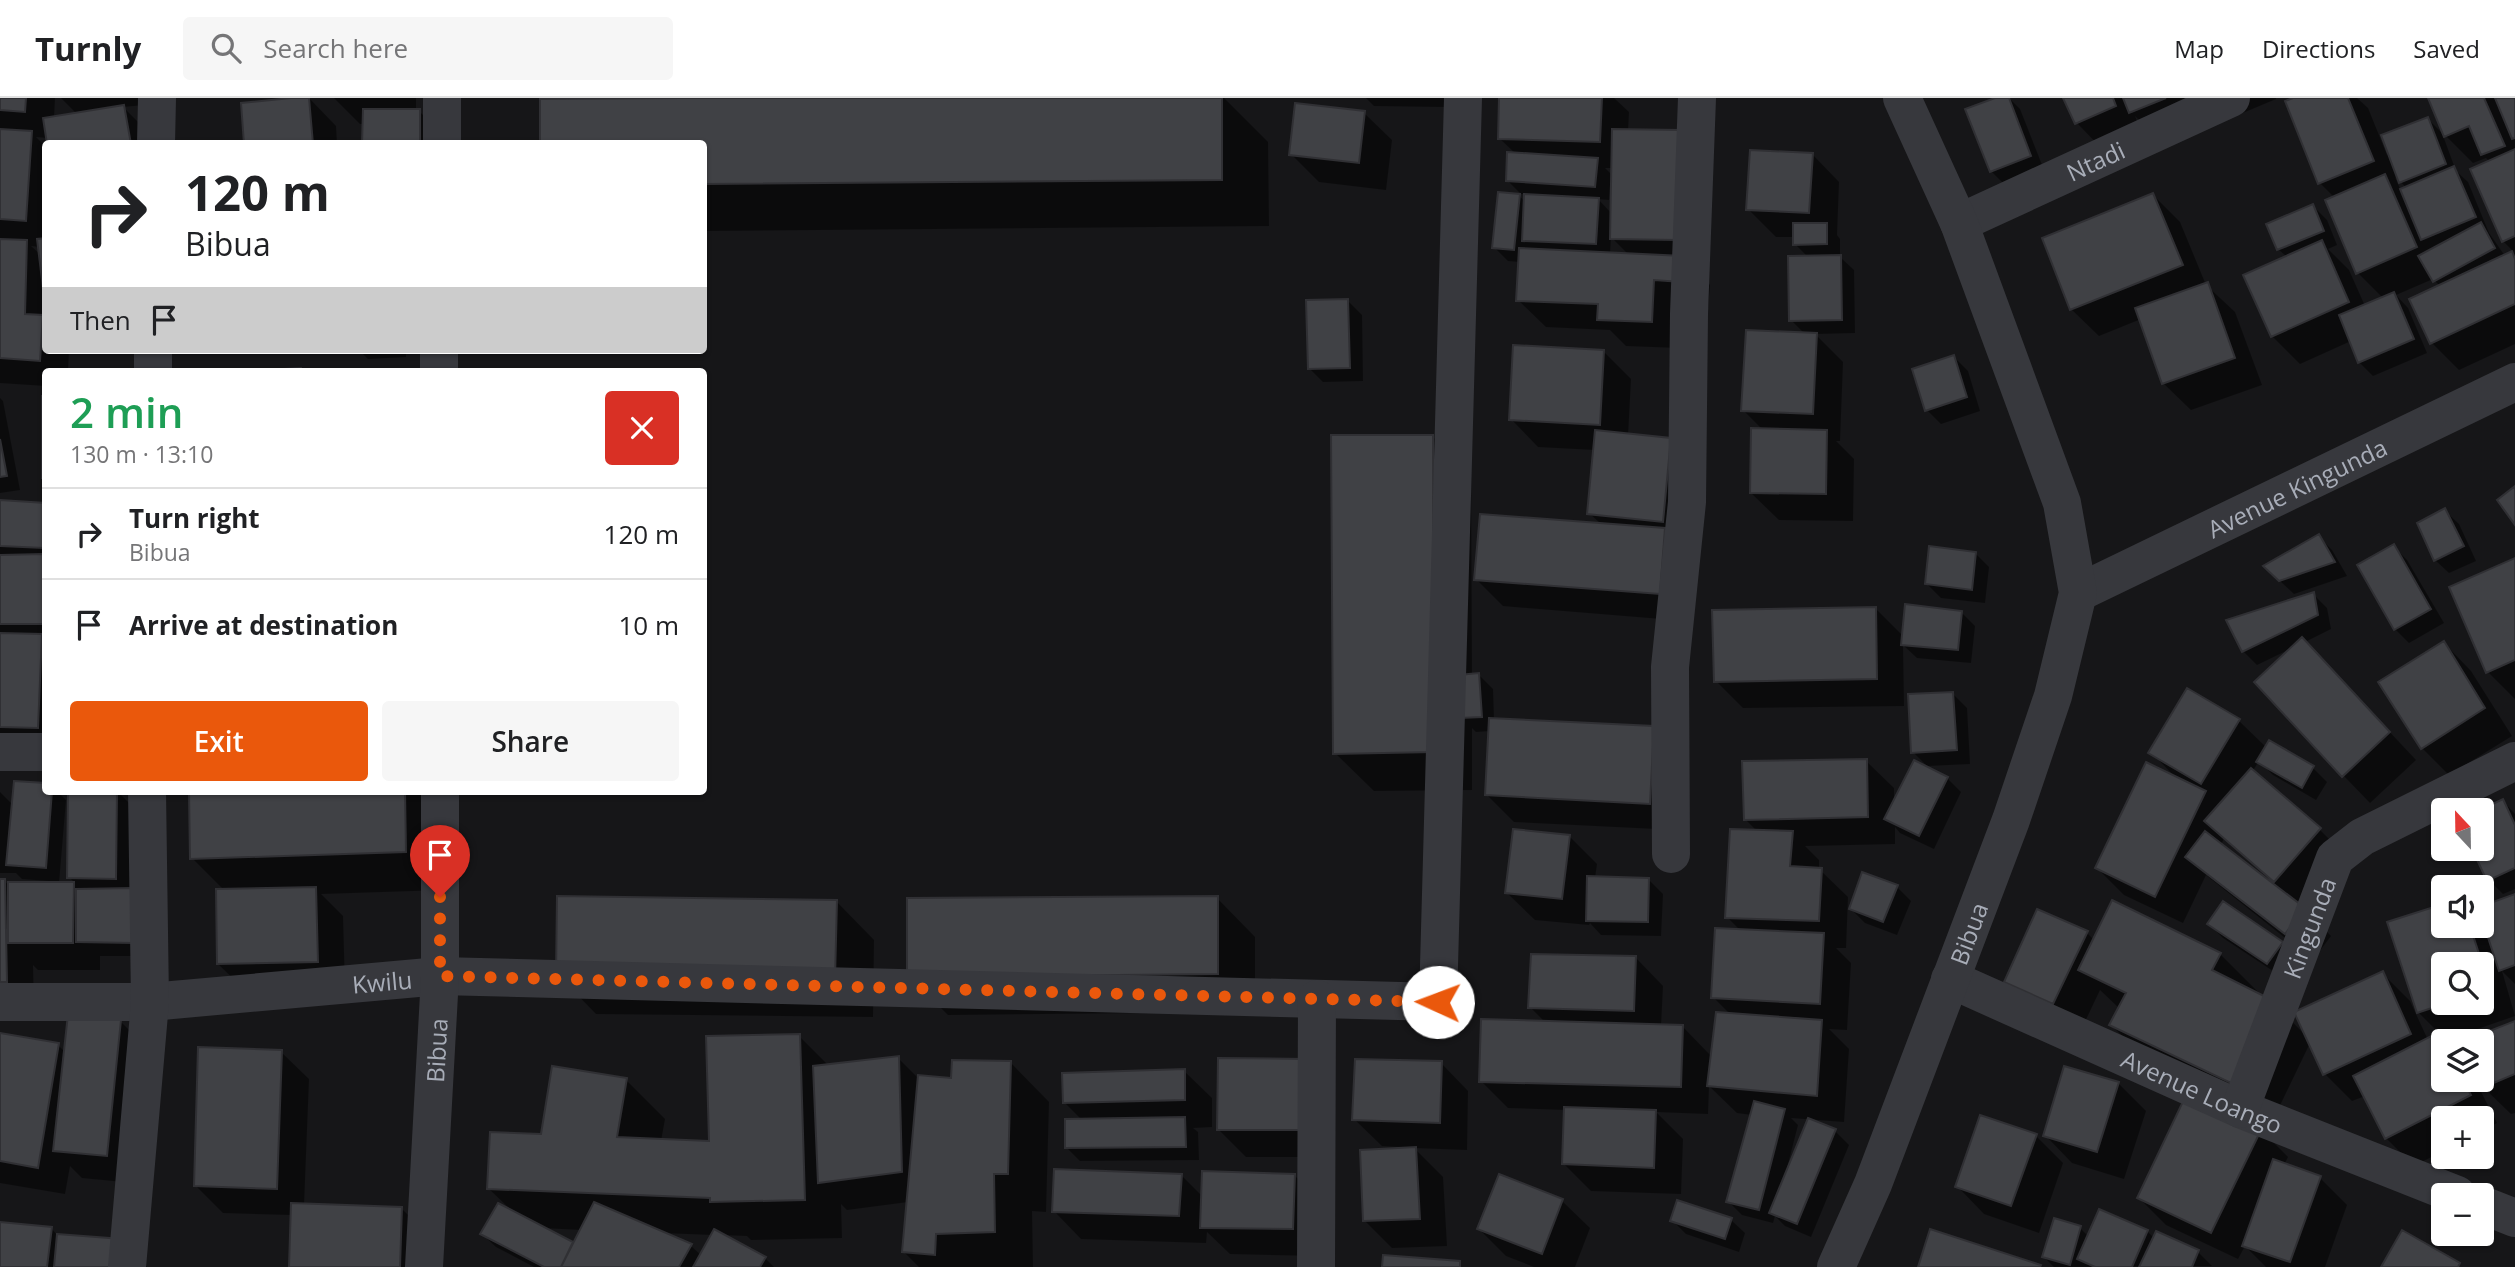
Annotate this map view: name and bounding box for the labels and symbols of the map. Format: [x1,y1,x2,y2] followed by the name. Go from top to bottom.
[2061,133,2130,188] street label: Ntadi
[2201,430,2392,545] street label: Avenue Kingunda
[2431,798,2494,861] north arrow
[410,825,470,897] pin
[2274,872,2343,983] street label: Kingunda
[1941,897,1995,969] street label: Bibua
[351,962,414,1000] street label: Kwilu
[1401,965,1475,1039] position arrow
[418,1017,454,1083] street label: Bibua
[2116,1042,2287,1141] street label: Avenue Loango

